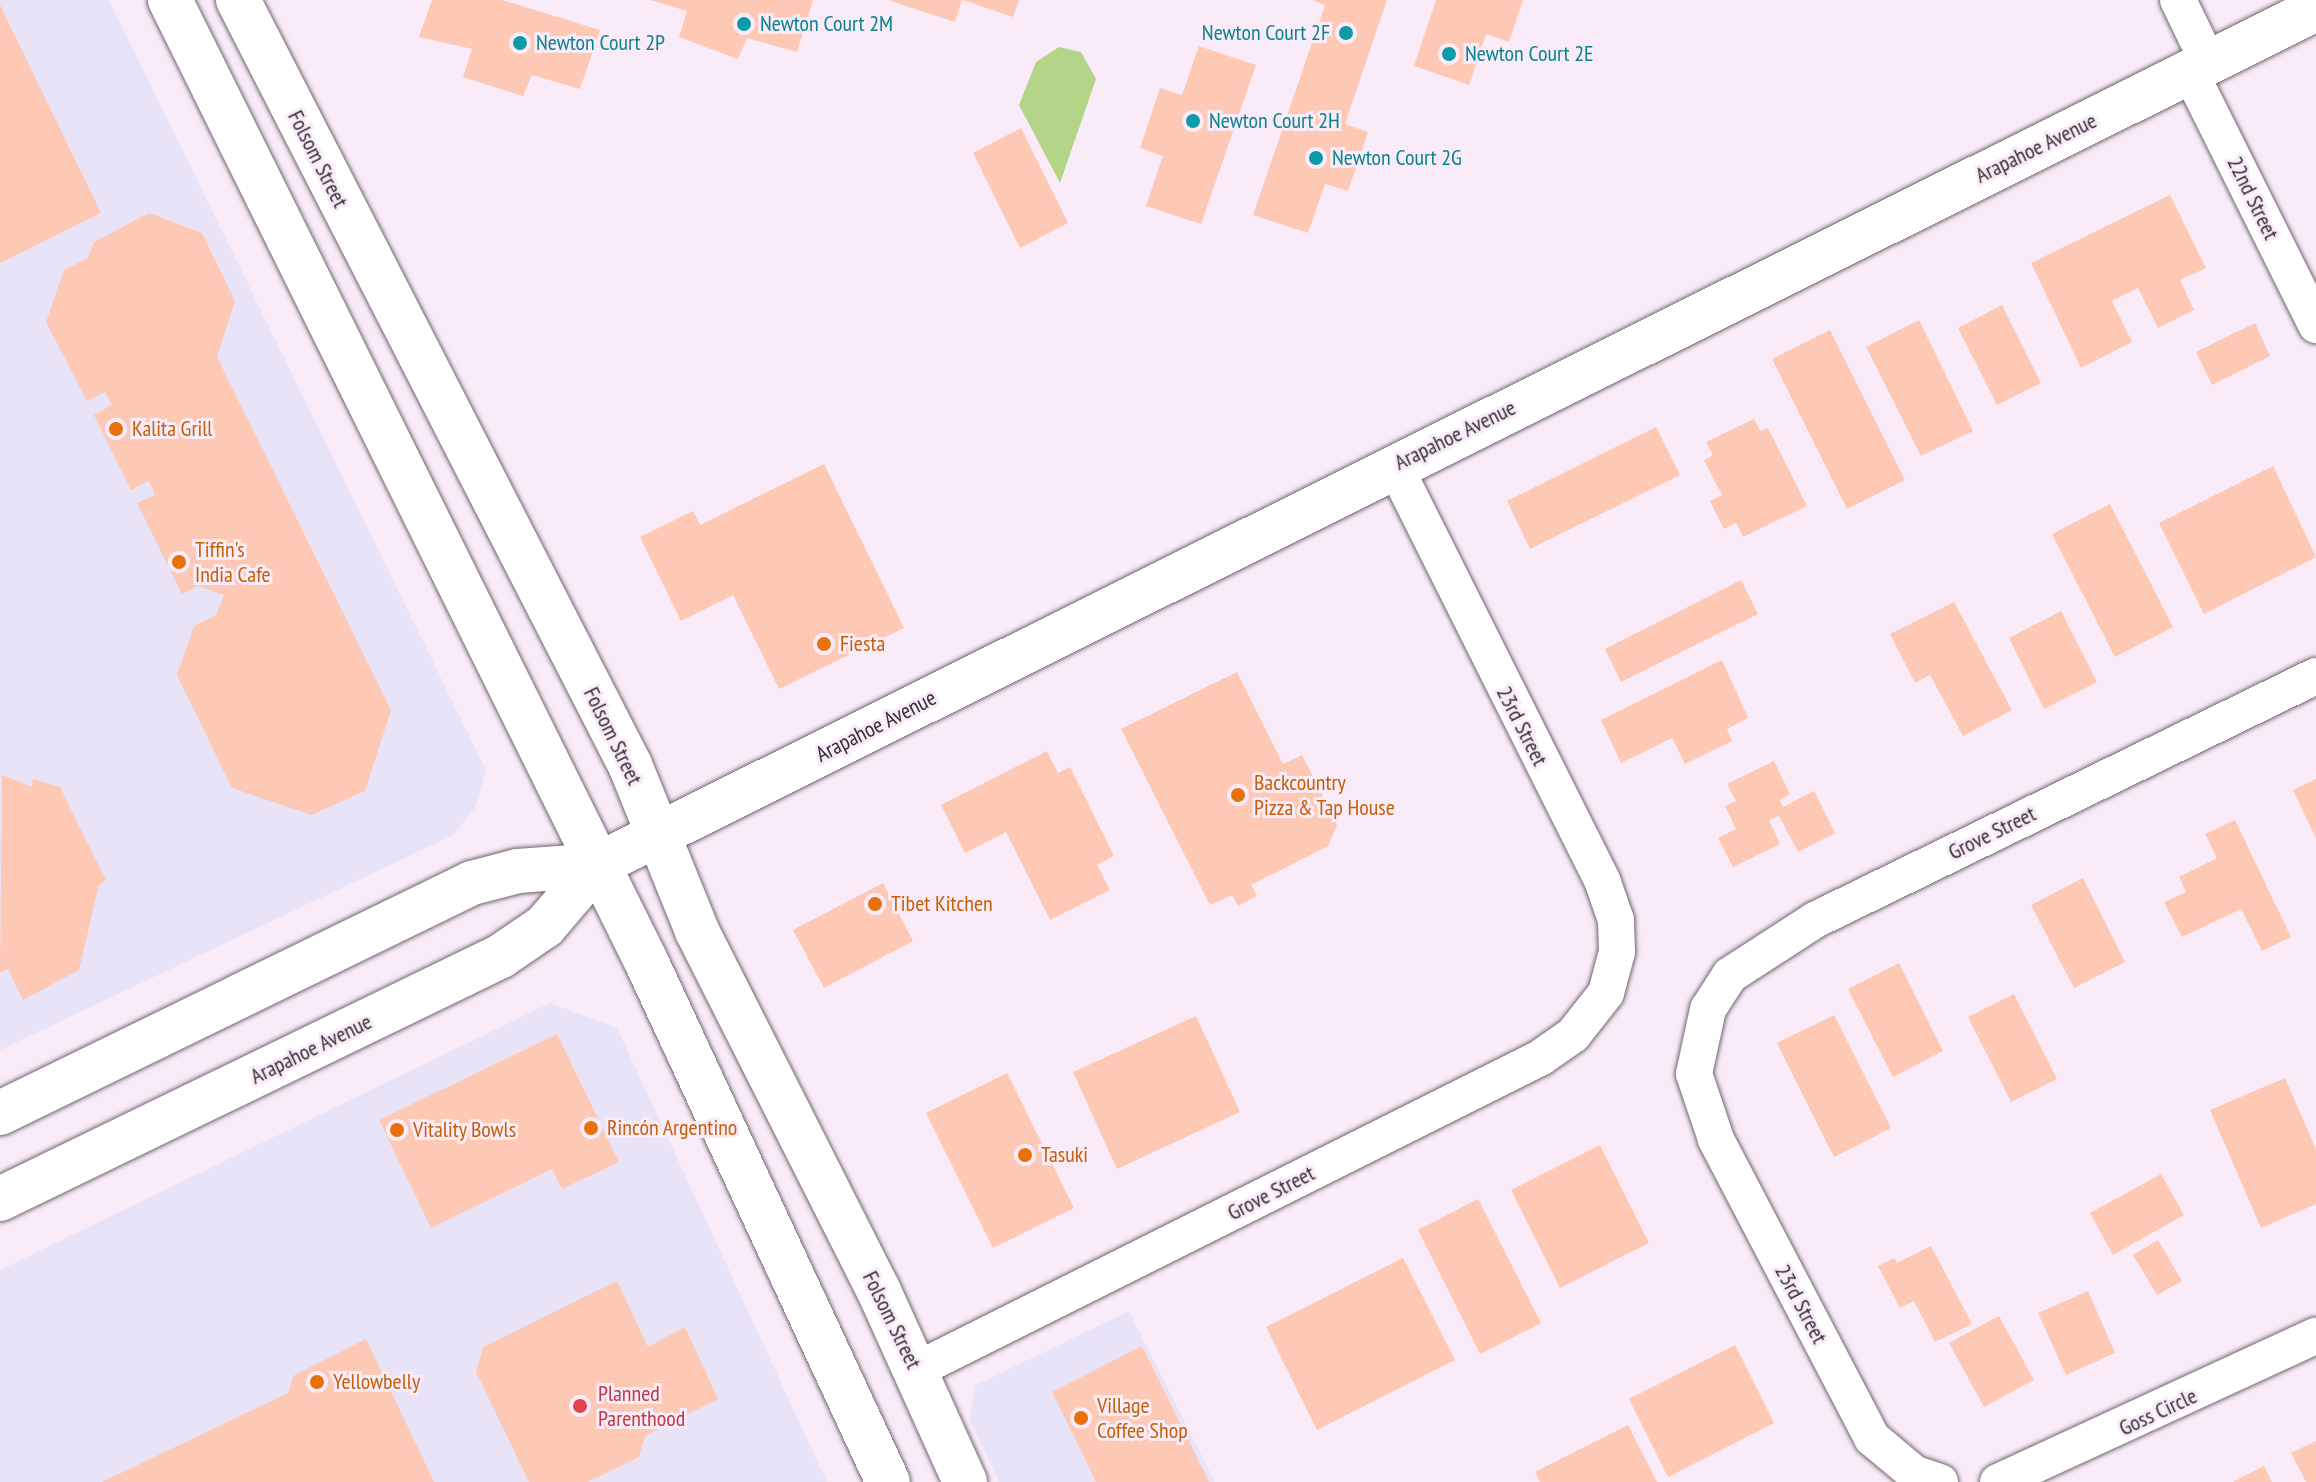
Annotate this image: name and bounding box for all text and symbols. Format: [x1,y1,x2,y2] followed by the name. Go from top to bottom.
[760,11,893,37] place label: Newton Court 2M
[735,15,753,33] marker: Newton Court 2M
[1202,20,1330,46] place label: Newton Court 2F
[1337,24,1355,42] marker: Newton Court 2F
[536,30,665,56] place label: Newton Court 2P
[511,34,529,52] marker: Newton Court 2P
[1465,41,1594,67] place label: Newton Court 2E
[1440,45,1458,63] marker: Newton Court 2E
[282,106,354,212] street label: Folsom Street
[1971,107,2101,189] street label: Arapahoe Avenue
[1209,108,1340,134] place label: Newton Court 2H
[1184,112,1202,130] marker: Newton Court 2H
[1332,145,1462,171] place label: Newton Court 2G
[1307,149,1325,167] marker: Newton Court 2G
[2222,152,2284,244] street label: 22nd Street
[1390,394,1520,476] street label: Arapahoe Avenue
[132,416,212,442] place label: Kalita Grill
[107,420,125,438] marker: Kalita Grill
[195,536,271,588] place label: Tiffin's India Cafe
[170,553,188,571] marker: Tiffin's India Cafe
[840,631,885,657] place label: Fiesta
[815,635,833,653] marker: Fiesta
[1491,682,1553,770] street label: 23rd Street
[578,683,648,789] street label: Folsom Street
[811,684,941,768] street label: Arapahoe Avenue
[1254,769,1395,820] place label: Backcountry Pizza & Tap House
[1229,786,1247,804] marker: Backcountry Pizza & Tap House
[1944,801,2040,865] street label: Grove Street
[891,891,993,917] place label: Tibet Kitchen
[866,895,884,913] marker: Tibet Kitchen
[246,1008,376,1090] street label: Arapahoe Avenue
[607,1115,738,1141] place label: Rincón Argentino
[413,1117,517,1143] place label: Vitality Bowls
[582,1119,600,1137] marker: Rincón Argentino
[388,1121,406,1139] marker: Vitality Bowls
[1041,1142,1088,1168] place label: Tasuki
[1016,1146,1034,1164] marker: Tasuki
[1223,1160,1319,1226] street label: Grove Street
[1769,1260,1833,1348] street label: 23rd Street
[857,1267,927,1373] street label: Folsom Street
[333,1369,420,1395] place label: Yellowbelly
[308,1373,326,1391] marker: Yellowbelly
[598,1380,685,1432] place label: Planned Parenthood
[2115,1383,2201,1441] street label: Goss Circle
[1097,1392,1188,1444] place label: Village Coffee Shop
[569,1395,591,1417] marker: Planned Parenthood
[1072,1409,1090,1427] marker: Village Coffee Shop

